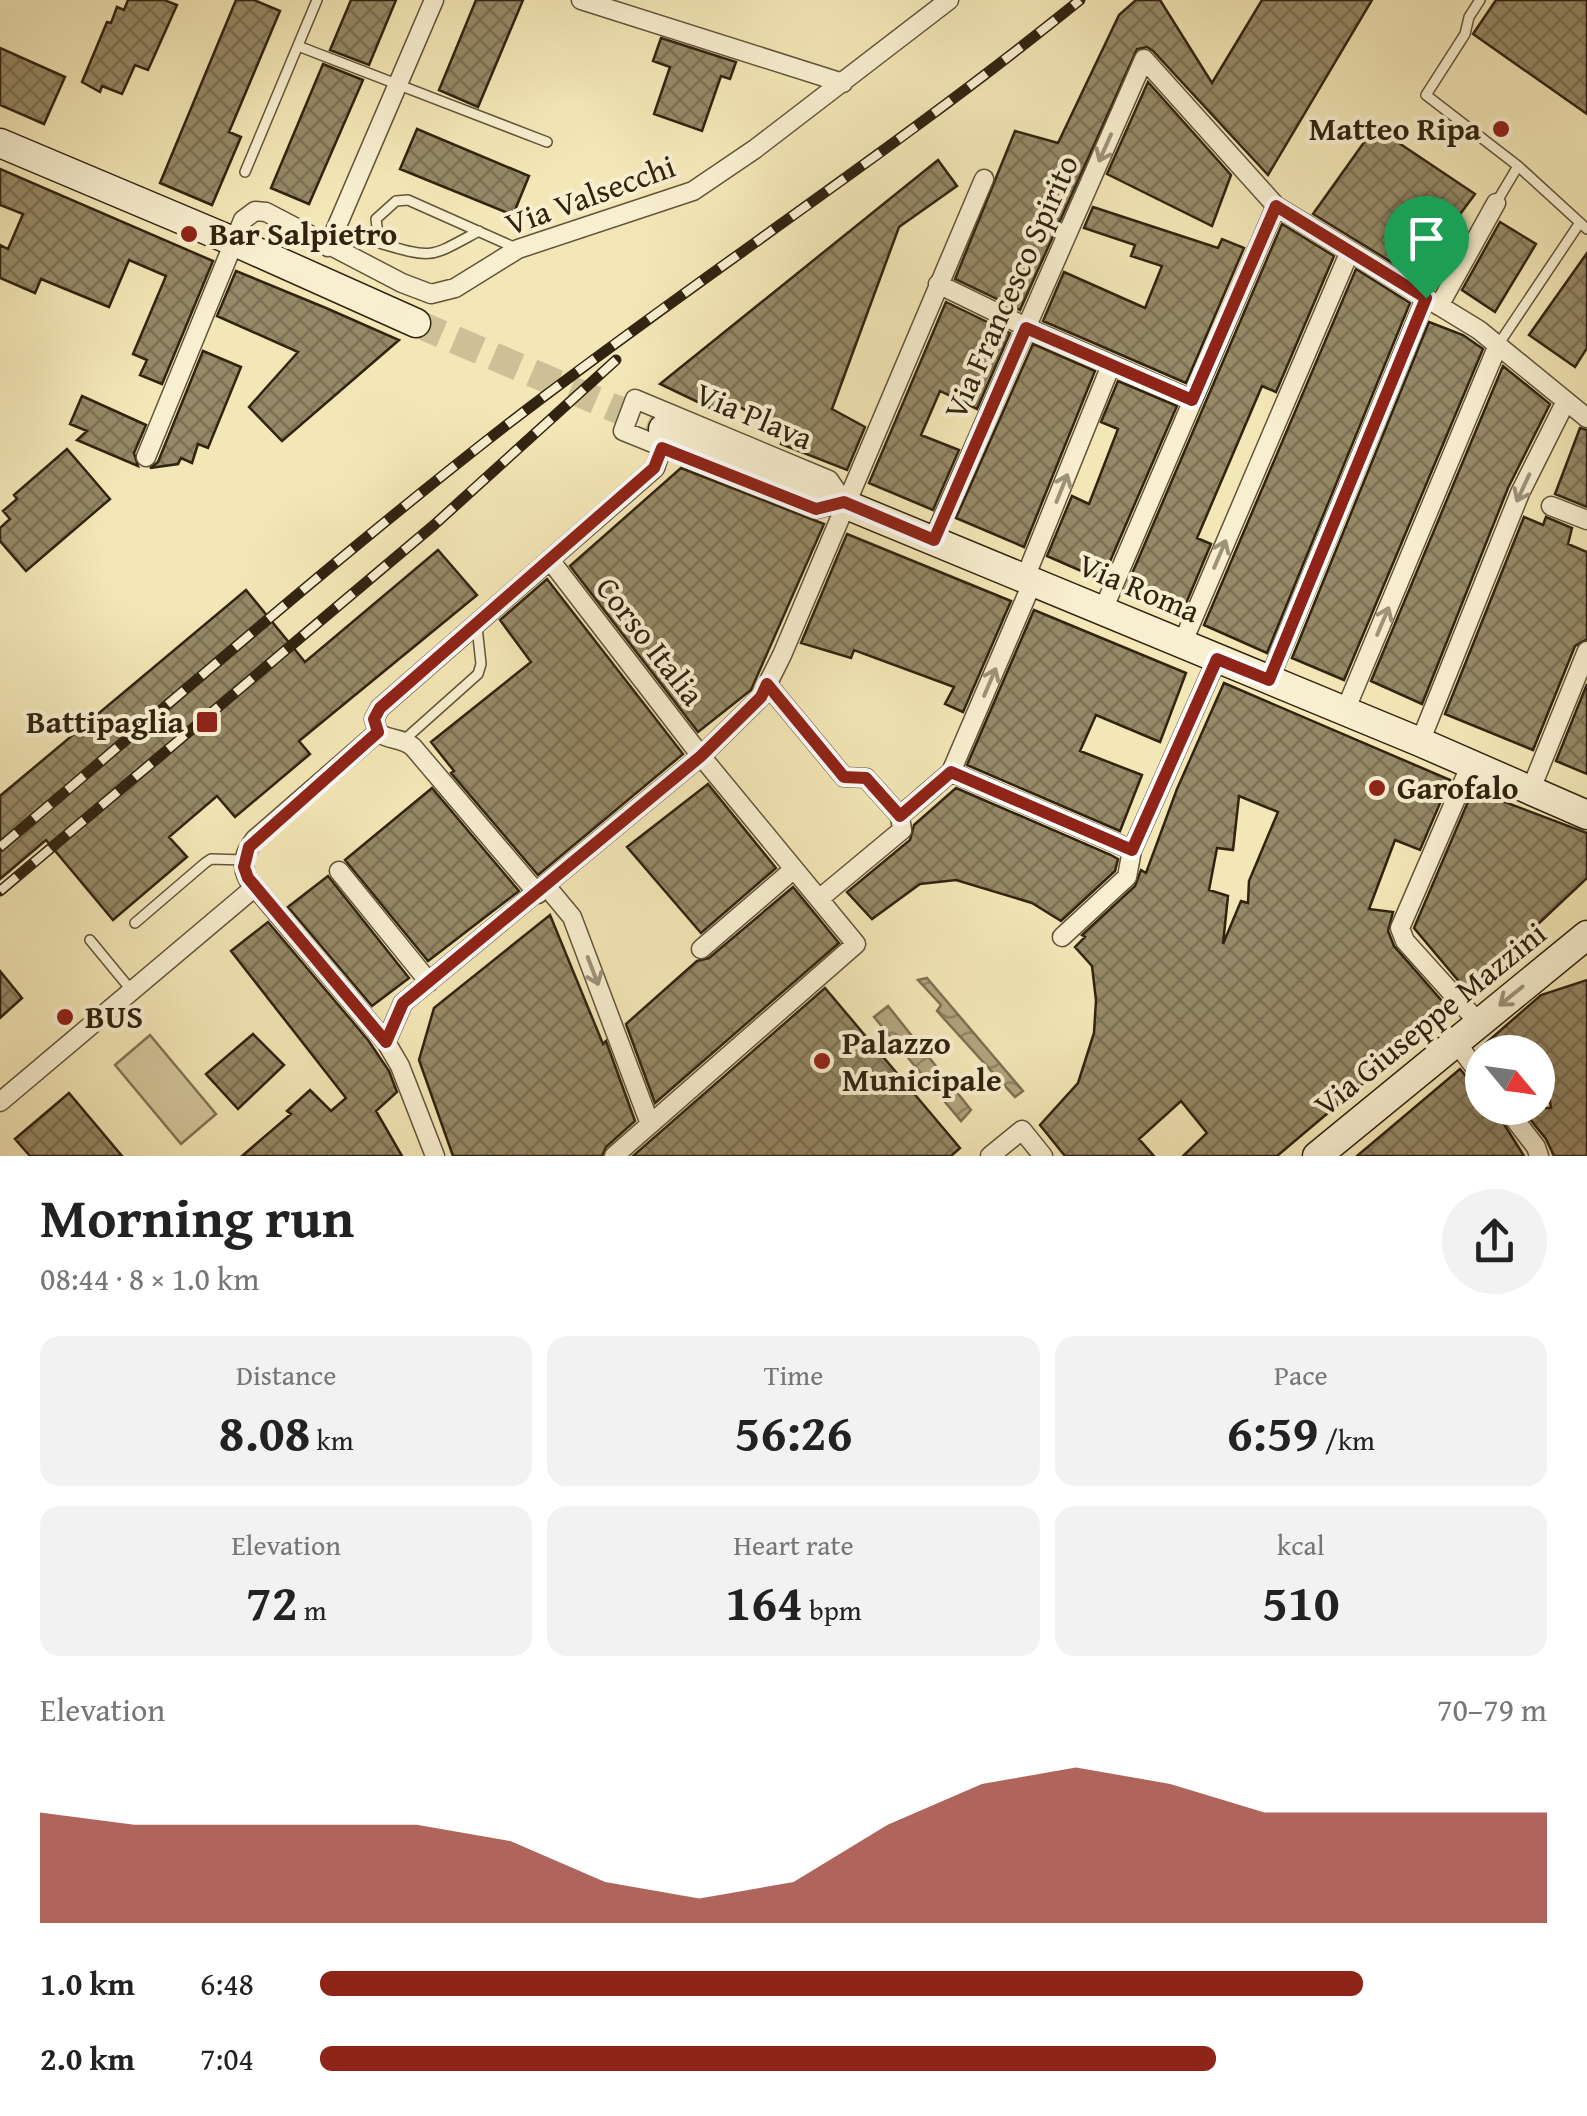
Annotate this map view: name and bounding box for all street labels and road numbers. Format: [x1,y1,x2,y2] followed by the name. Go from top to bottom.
[498,142,681,247] street label: Via Valsecchi
[931,147,1090,426] street label: Via Francesco Spirito
[688,370,820,461] street label: Via Plava
[1071,541,1207,634] street label: Via Roma
[585,566,716,715] street label: Corso Italia
[1303,910,1556,1127] street label: Via Giuseppe Mazzini

